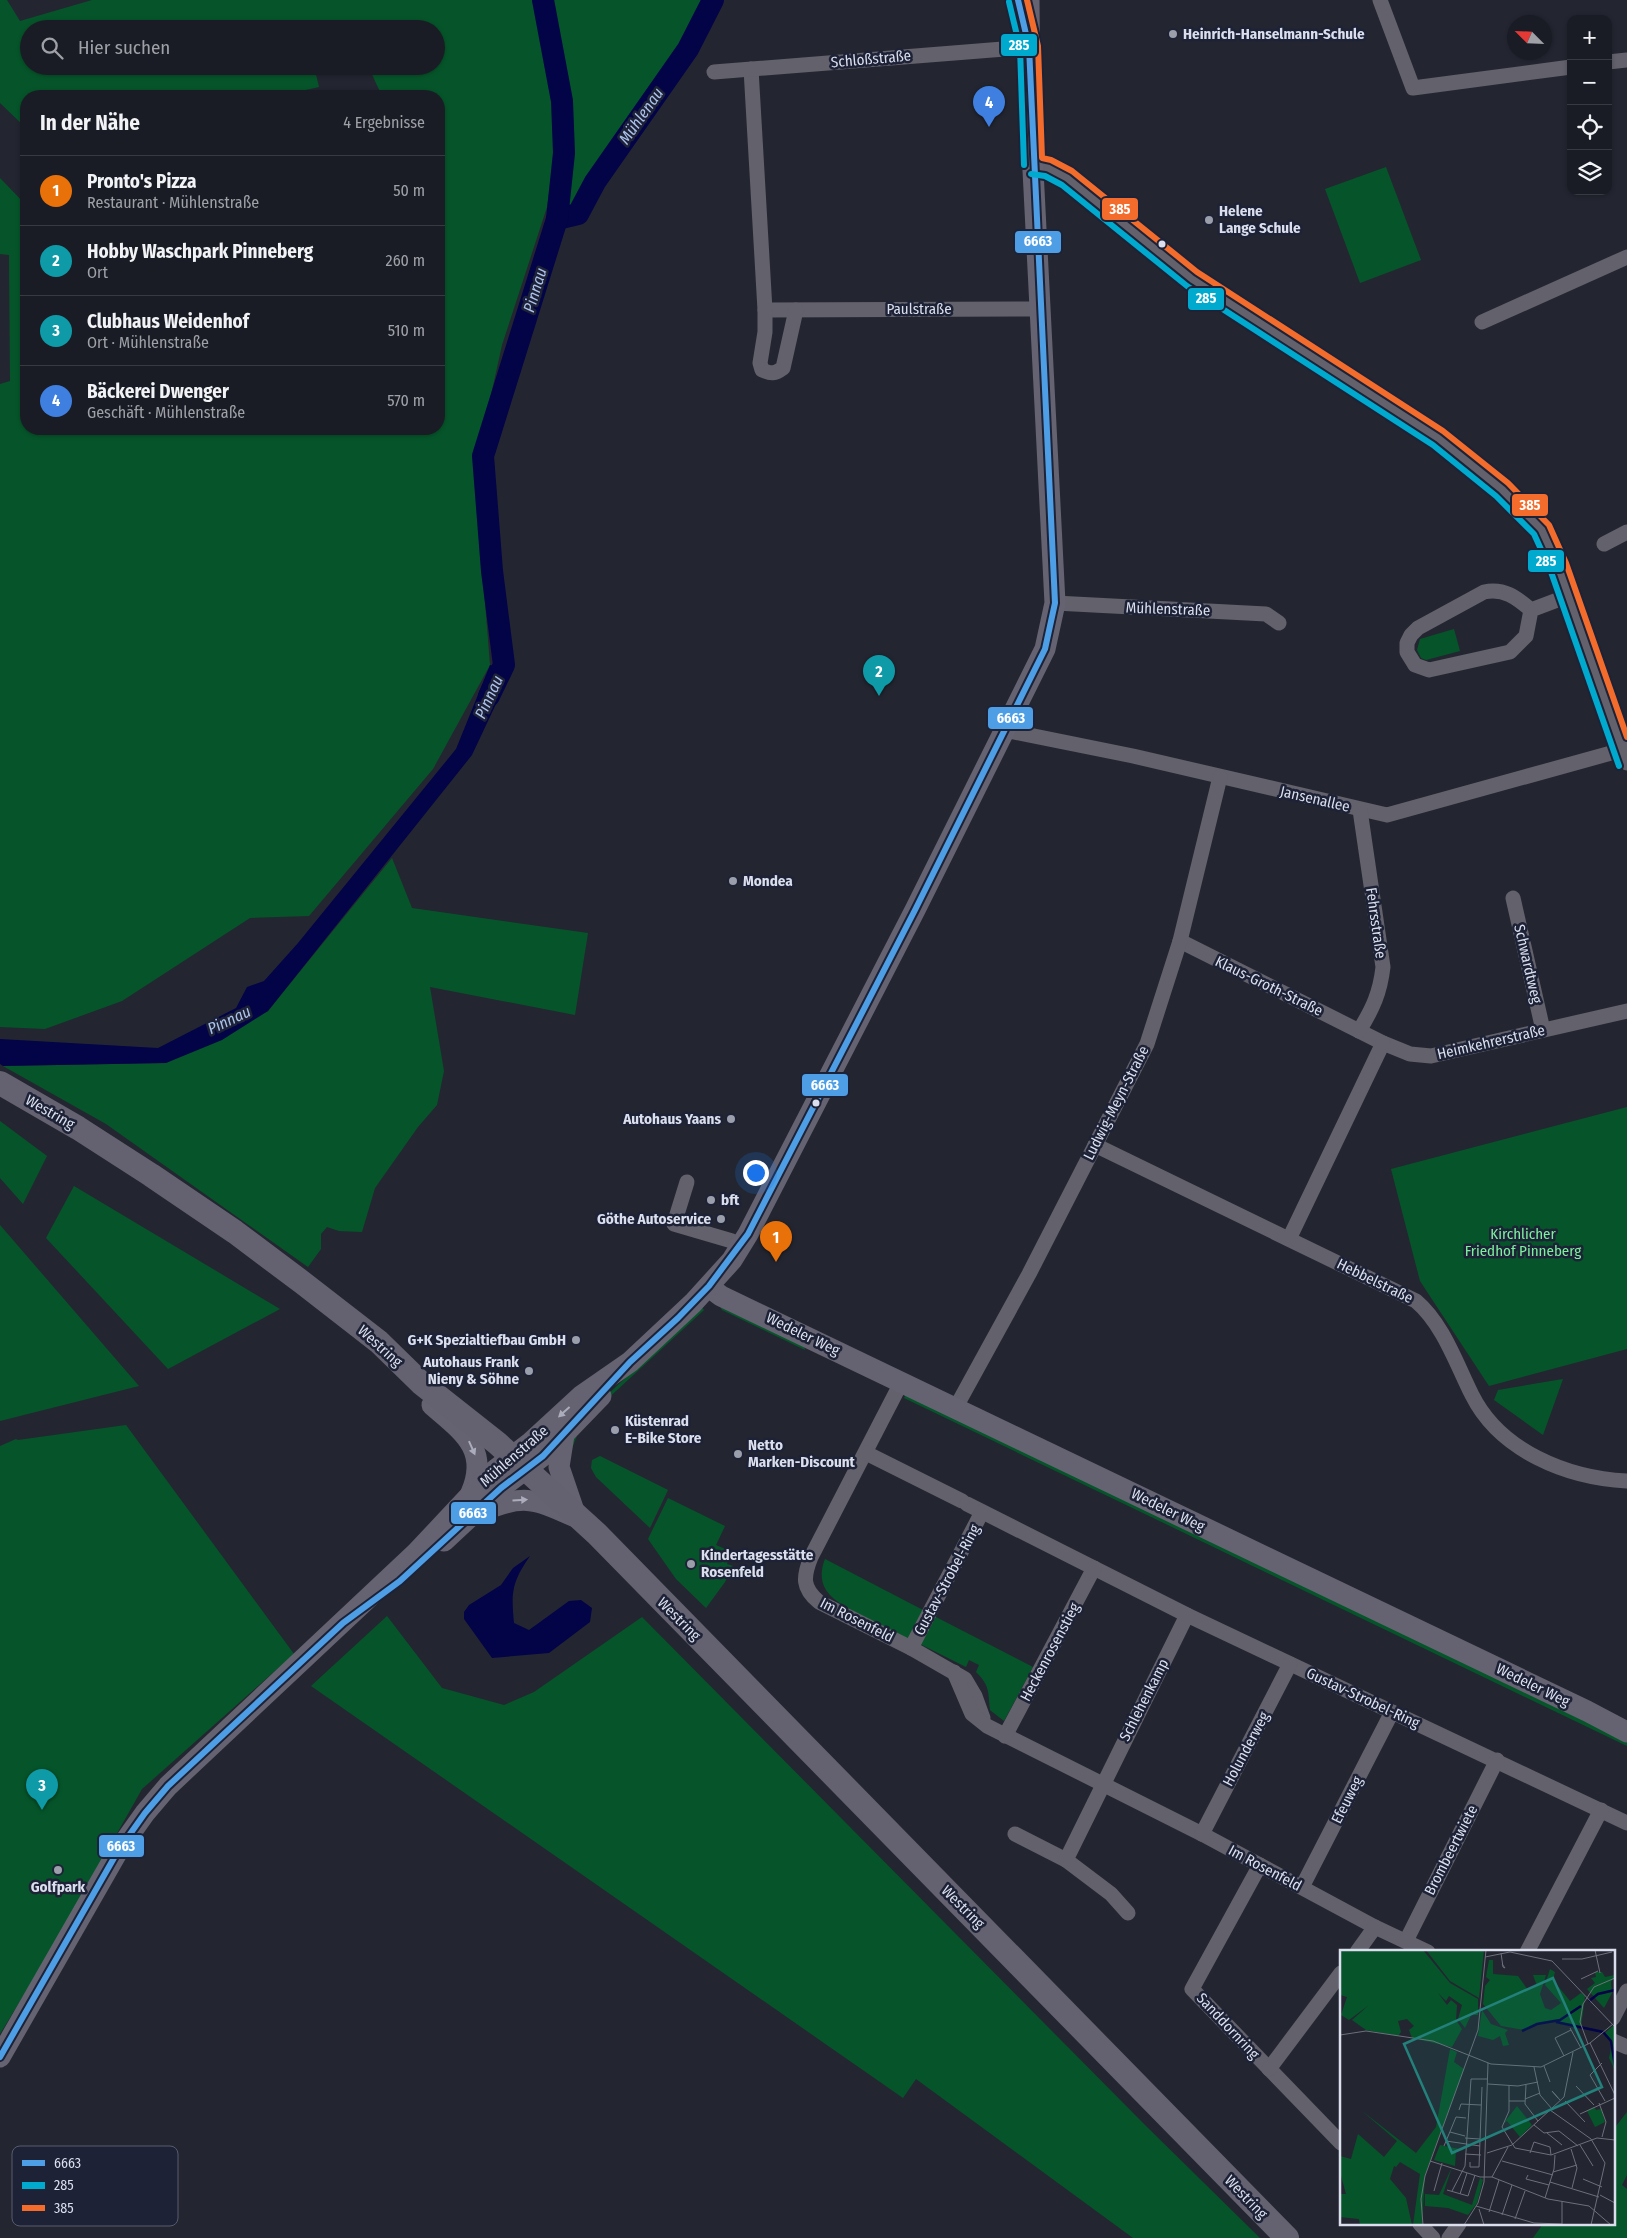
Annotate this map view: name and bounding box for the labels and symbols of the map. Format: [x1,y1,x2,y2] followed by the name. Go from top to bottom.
[1507,15,1552,60] north arrow
[1183,25,1365,43] place label: Heinrich-Hanselmann-Schule
[1167,28,1179,40] marker: Heinrich-Hanselmann-Schule
[1000,33,1038,57] line badge: 285
[1008,37,1029,54] text: 285
[830,47,912,71] street label: Schloßstraße
[615,84,667,148] water label: Mühlenau
[973,86,1005,127] pin: 4
[1101,197,1139,221] line badge: 385
[1109,201,1131,218] text: 385
[1219,202,1301,237] place label: Helene Lange Schule
[1203,214,1215,226] marker: Helene Lange Schule
[1014,230,1062,254] line badge: 6663
[1024,233,1053,250] text: 6663
[1157,239,1167,249] unlabelled marker
[519,265,551,315] water label: Pinnau
[1187,287,1225,311] line badge: 285
[1195,290,1216,307] text: 285
[886,300,952,318] street label: Paulstraße
[1511,493,1549,517] line badge: 385
[1519,497,1541,514] text: 385
[1527,549,1565,573] line badge: 285
[1535,553,1556,570] text: 285
[1125,599,1211,619] street label: Mühlenstraße
[863,655,895,696] pin: 2
[471,672,507,722] water label: Pinnau
[987,706,1034,730] line badge: 6663
[997,710,1026,727] text: 6663
[1278,782,1352,816] street label: Jansenallee
[743,872,793,890] place label: Mondea
[727,875,739,887] marker: Mondea
[1362,886,1390,960] street label: Fehrsstraße
[1510,923,1546,1005] street label: Schwardtweg
[1212,952,1326,1020] street label: Klaus-Groth-Straße
[204,1002,254,1038] water label: Pinnau
[1435,1021,1547,1063] street label: Heimkehrerstraße
[1079,1043,1153,1163] street label: Ludwig-Meyn-Straße
[801,1073,849,1097] line badge: 6663
[811,1077,840,1094] text: 6663
[22,1091,78,1133] street label: Westring
[811,1098,821,1108] unlabelled marker
[622,1110,721,1128] place label: Autohaus Yaans
[725,1113,737,1125] marker: Autohaus Yaans
[743,1160,769,1186] your location
[721,1191,740,1209] place label: bft
[705,1194,717,1206] marker: bft
[597,1210,711,1228] place label: Göthe Autoservice
[715,1213,727,1225] marker: Göthe Autoservice
[760,1221,792,1262] pin: 1
[1465,1225,1581,1260] park label: Kirchlicher Friedhof Pinneberg
[1334,1255,1416,1307] street label: Hebbelstraße
[763,1308,843,1360] street label: Wedeler Weg
[354,1321,406,1371] street label: Westring
[408,1331,566,1349] place label: G+K Spezialtiefbau GmbH
[570,1334,582,1346] marker: G+K Spezialtiefbau GmbH
[422,1353,519,1388] place label: Autohaus Frank Nieny & Söhne
[523,1365,535,1377] marker: Autohaus Frank Nieny & Söhne
[559,1406,571,1418] one-way arrow
[625,1412,702,1447] place label: Küstenrad E-Bike Store
[476,1421,552,1491] street label: Mühlenstraße
[609,1424,621,1436] marker: Küstenrad E-Bike Store
[748,1436,856,1471] place label: Netto Marken-Discount
[469,1441,477,1455] one-way arrow
[732,1448,744,1460] marker: Netto Marken-Discount
[1128,1484,1208,1536] street label: Wedeler Weg
[512,1496,528,1504] one-way arrow
[450,1501,497,1525] line badge: 6663
[459,1505,488,1522] text: 6663
[910,1522,984,1638] street label: Gustav-Strobel-Ring
[701,1546,814,1581] place label: Kindertagesstätte Rosenfeld
[685,1558,697,1570] marker: Kindertagesstätte Rosenfeld
[654,1594,704,1644] street label: Westring
[817,1594,897,1646] street label: Im Rosenfeld
[1016,1600,1084,1704] street label: Heckenrosenstieg
[1116,1656,1172,1744] street label: Schlehenkamp
[1493,1659,1573,1711] street label: Wedeler Weg
[1303,1664,1423,1732] street label: Gustav-Strobel-Ring
[1219,1709,1273,1789] street label: Holunderweg
[26,1769,58,1810] pin: 3
[1327,1773,1367,1827] street label: Efeuweg
[1421,1802,1481,1898] street label: Brombeertwiete
[98,1834,145,1858] line badge: 6663
[107,1838,136,1855] text: 6663
[1225,1841,1305,1895] street label: Im Rosenfeld
[52,1864,64,1876] marker: Golfpark
[31,1878,86,1896] place label: Golfpark
[938,1882,988,1932] street label: Westring
[1340,1950,1614,2226] inset map
[1193,1989,1263,2063] street label: Sanddornring
[12,2146,178,2226] legend
[54,2155,81,2172] text: 6663
[1221,2171,1271,2223] street label: Westring
[54,2177,74,2194] text: 285
[54,2200,74,2217] text: 385

